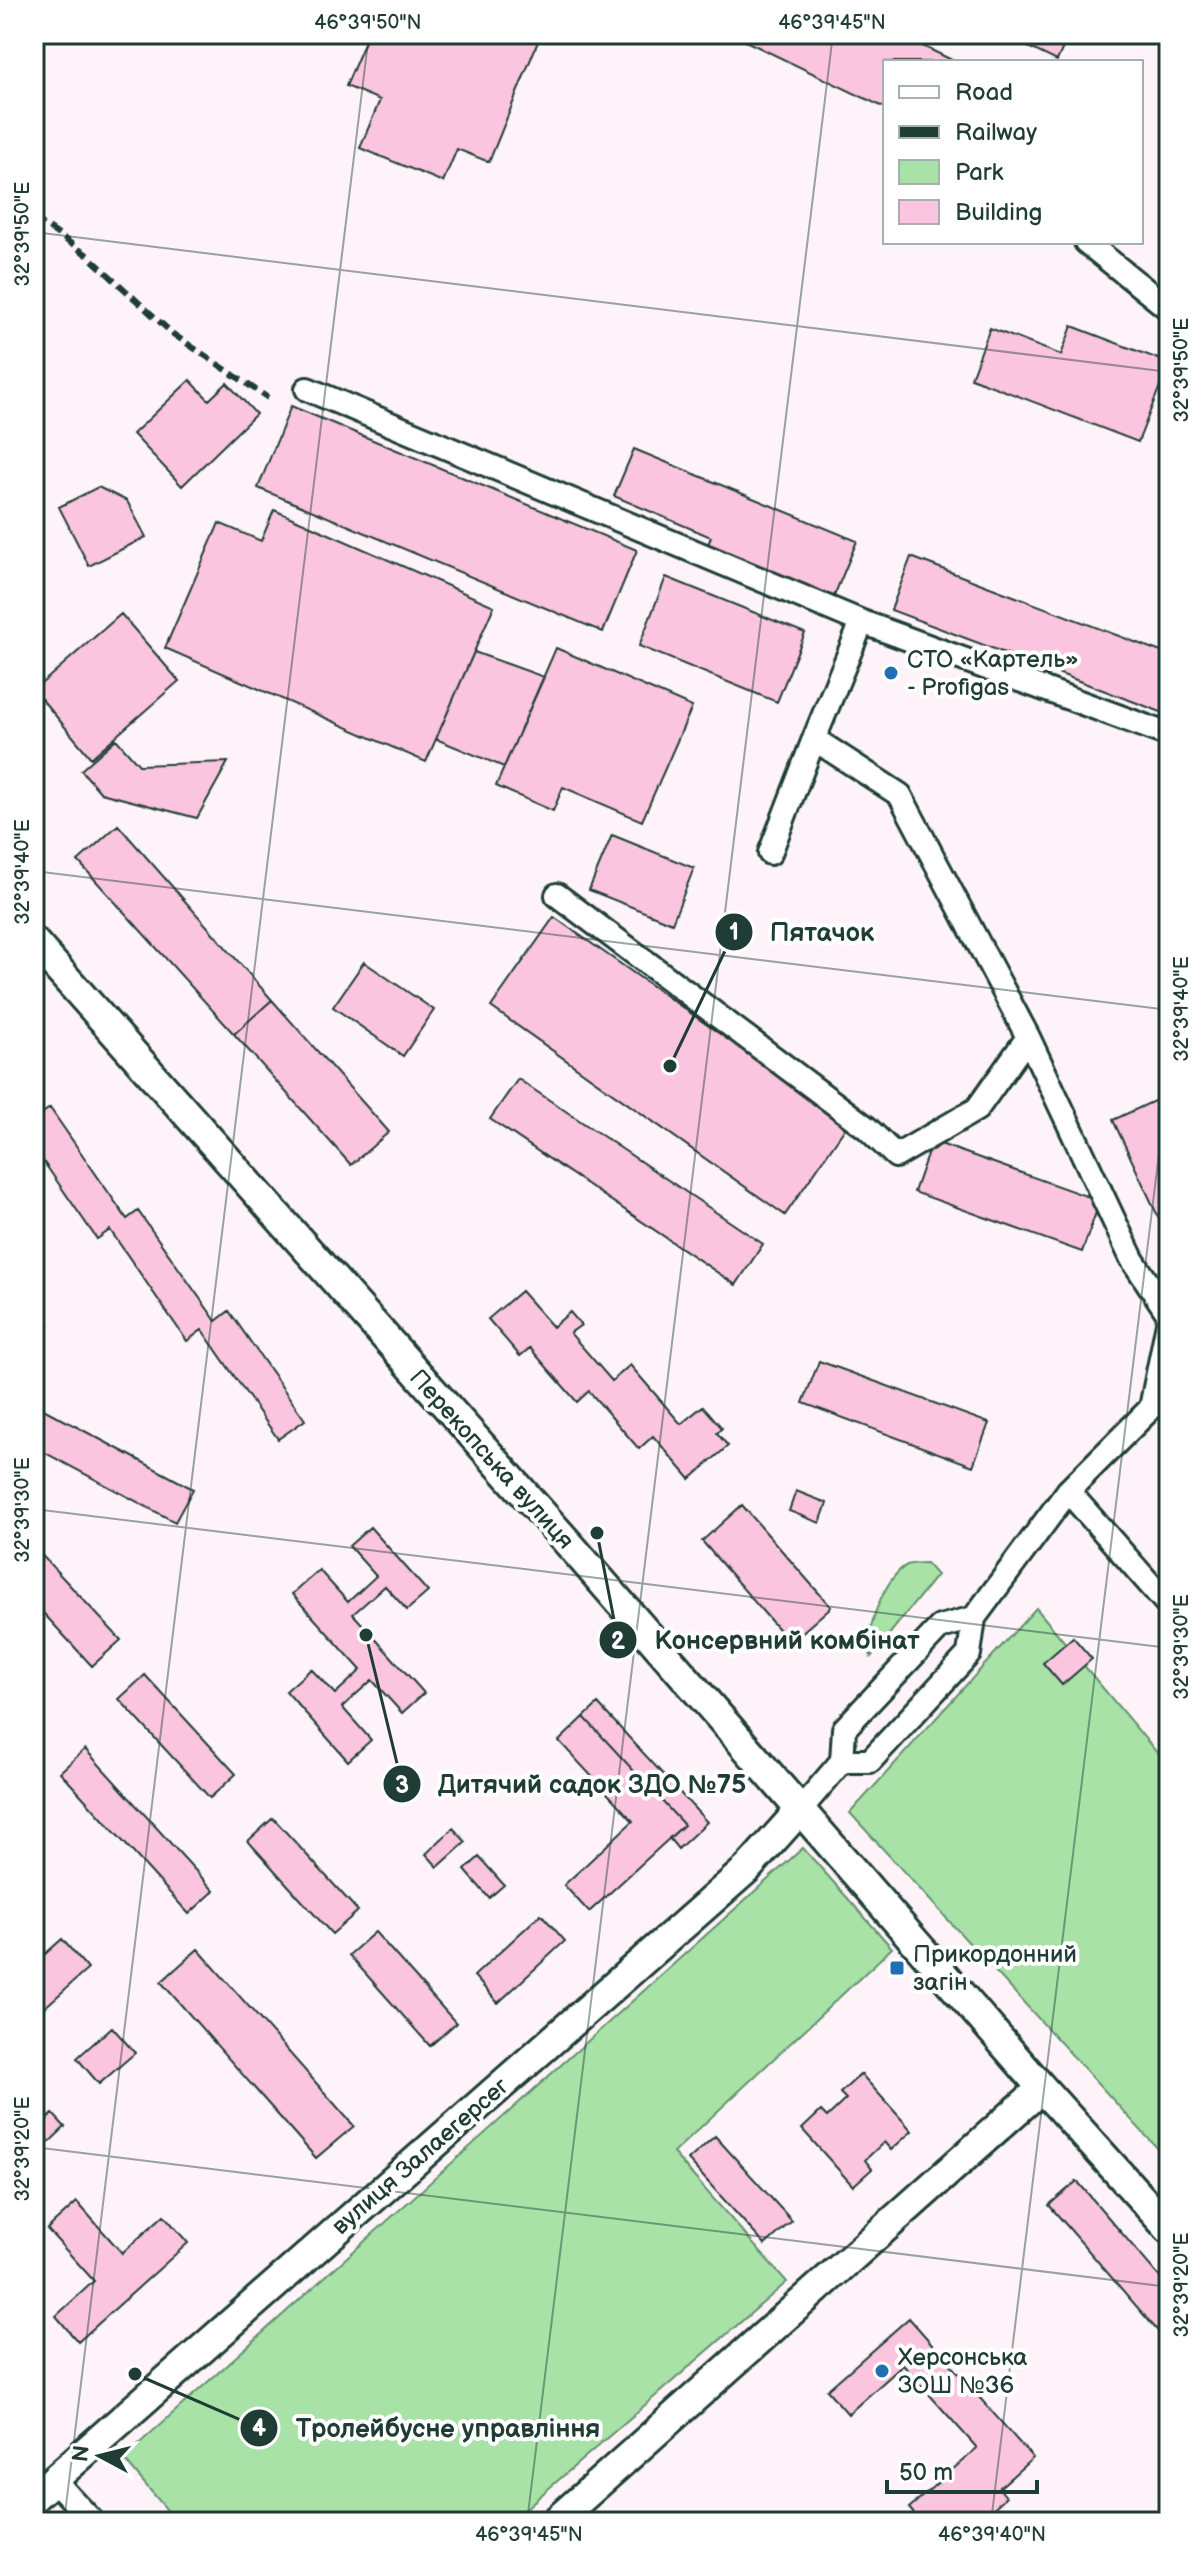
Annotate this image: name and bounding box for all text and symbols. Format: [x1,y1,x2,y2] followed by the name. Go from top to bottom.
[314,11,422,35] text: 46°39'50"N
[778,11,886,35] text: 46°39'45"N
[883,60,1143,244] legend
[955,78,1013,107] text: Road
[955,118,1037,147] text: Railway
[955,158,1003,187] text: Park
[11,182,35,286] text: 32°39'50"E
[955,198,1042,227] text: Building
[1170,318,1194,422] text: 32°39'50"E
[907,645,1079,702] place label: СТО «Картель» - Profigas
[882,664,900,682] marker: СТО «Картель» - Profigas
[11,819,35,925] text: 32°39'40"E
[714,907,890,957] callout: Пятачок
[729,918,739,947] text: 1
[770,918,875,949] text: Пятачок
[1170,956,1194,1062] text: 32°39'40"E
[403,1363,580,1555] street label: Перекопська вулиця
[11,1457,35,1563] text: 32°39'30"E
[1170,1594,1194,1700] text: 32°39'30"E
[598,1615,935,1665] callout: Консервний комбінат
[654,1626,920,1657] text: Консервний комбінат
[611,1627,626,1656] text: 2
[382,1759,762,1809] callout: Дитячий садок ЗДО №75
[438,1770,746,1801] text: Дитячий садок ЗДО №75
[395,1771,409,1800] text: 3
[913,1940,1077,1997] place label: Прикордонний загін
[888,1959,906,1977] marker: Прикордонний загін
[326,2072,515,2241] street label: вулиця Залаегерсег
[11,2096,35,2202] text: 32°39'20"E
[1170,2232,1194,2338] text: 32°39'20"E
[898,2343,1028,2400] place label: Херсонська ЗОШ №36
[873,2362,891,2380] marker: Херсонська ЗОШ №36
[239,2403,616,2453] callout: Тролейбусне управління
[252,2414,266,2443] text: 4
[296,2414,600,2445] text: Тролейбусне управління
[60,2416,140,2496] north arrow
[67,2444,96,2464] text: N
[887,2444,1037,2494] scale bar
[899,2458,953,2487] text: 50 m
[475,2523,583,2547] text: 46°39'45"N
[938,2523,1046,2547] text: 46°39'40"N

